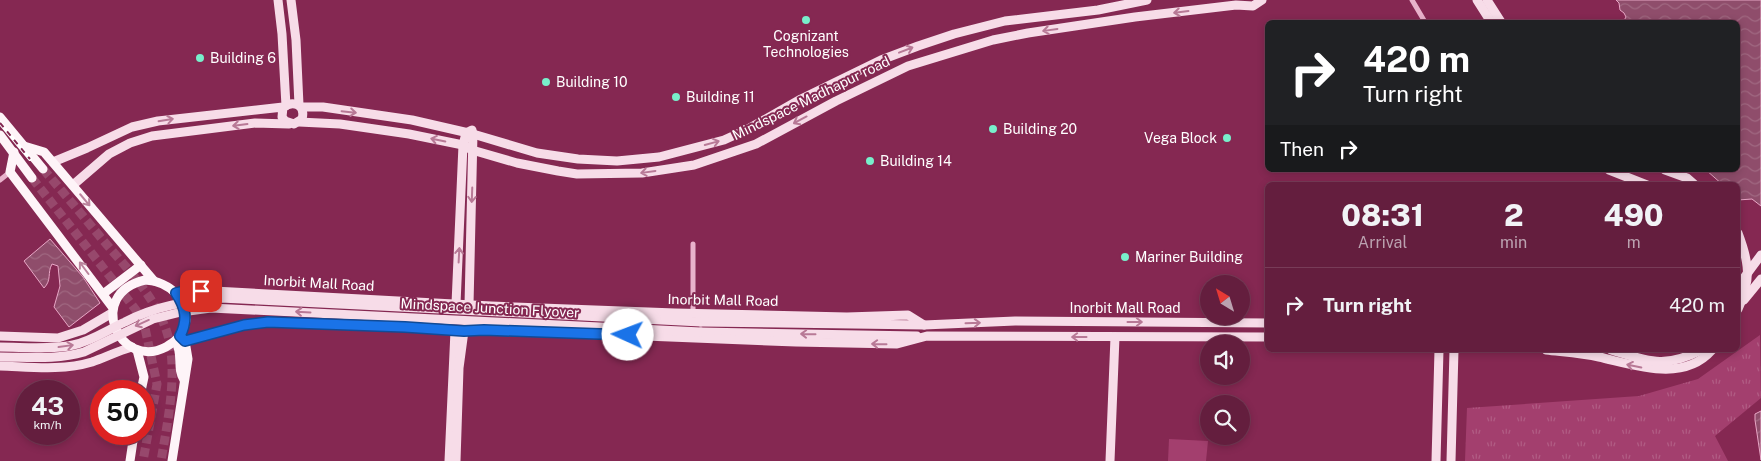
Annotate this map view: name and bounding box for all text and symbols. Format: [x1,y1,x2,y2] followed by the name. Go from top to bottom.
[1173,7,1189,17] one-way arrow
[800,14,812,26] marker: Cognizant Technologies
[1043,25,1059,35] one-way arrow
[763,28,849,60] place label: Cognizant Technologies
[1363,39,1470,80] text: 420 m
[1280,40,1345,105] icon: right
[898,45,913,54] one-way arrow
[210,50,276,66] place label: Building 6
[194,52,206,64] marker: Building 6
[730,53,892,143] street label: Mindspace Madhapur road
[556,74,628,90] place label: Building 10
[540,76,552,88] marker: Building 10
[1363,81,1463,107] text: Turn right
[686,89,755,105] place label: Building 11
[670,91,682,103] marker: Building 11
[341,107,357,117] one-way arrow
[158,114,174,124] one-way arrow
[793,115,808,125] one-way arrow
[232,120,248,130] one-way arrow
[1003,121,1077,137] place label: Building 20
[987,123,999,135] marker: Building 20
[1144,130,1217,146] place label: Vega Block
[1221,132,1233,144] marker: Vega Block
[430,135,446,144] one-way arrow
[1334,135,1362,163] icon: right
[704,138,720,147] one-way arrow
[1280,138,1324,160] text: Then
[880,153,952,169] place label: Building 14
[864,155,876,167] marker: Building 14
[640,167,656,177] one-way arrow
[467,187,477,203] one-way arrow
[79,193,91,206] one-way arrow
[1341,197,1424,233] text: 08:31
[1504,197,1523,233] text: 2
[1604,197,1664,233] text: 490
[1358,233,1407,252] text: Arrival
[1500,233,1527,252] text: min
[1627,233,1641,252] text: m
[454,247,463,263] one-way arrow
[1135,249,1243,265] place label: Mariner Building
[1119,251,1131,263] marker: Mariner Building
[78,262,89,275] one-way arrow
[180,270,222,312] pin
[263,272,375,294] street label: Inorbit Mall Road
[1200,275,1250,325] north arrow
[1200,275,1250,445] map controls
[187,277,215,305] icon: arrive
[667,291,779,309] street label: Inorbit Mall Road
[1280,291,1308,319] icon: right
[1323,294,1412,316] text: Turn right
[1669,294,1725,316] text: 420 m
[400,295,580,321] street label: Mindspace Junction Flyover
[1069,300,1181,316] street label: Inorbit Mall Road
[295,307,311,316] one-way arrow
[601,308,653,360] position arrow
[1127,317,1143,327] one-way arrow
[964,318,981,328] one-way arrow
[135,319,150,329] one-way arrow
[801,329,817,339] one-way arrow
[1071,332,1088,342] one-way arrow
[1200,335,1250,385] button: sound
[872,339,888,349] one-way arrow
[58,340,74,350] one-way arrow
[1626,361,1642,370] one-way arrow
[90,380,155,445] speed limit sign: 50
[31,391,64,421] text: 43
[1200,395,1250,445] button: search
[33,418,62,432] text: km/h

